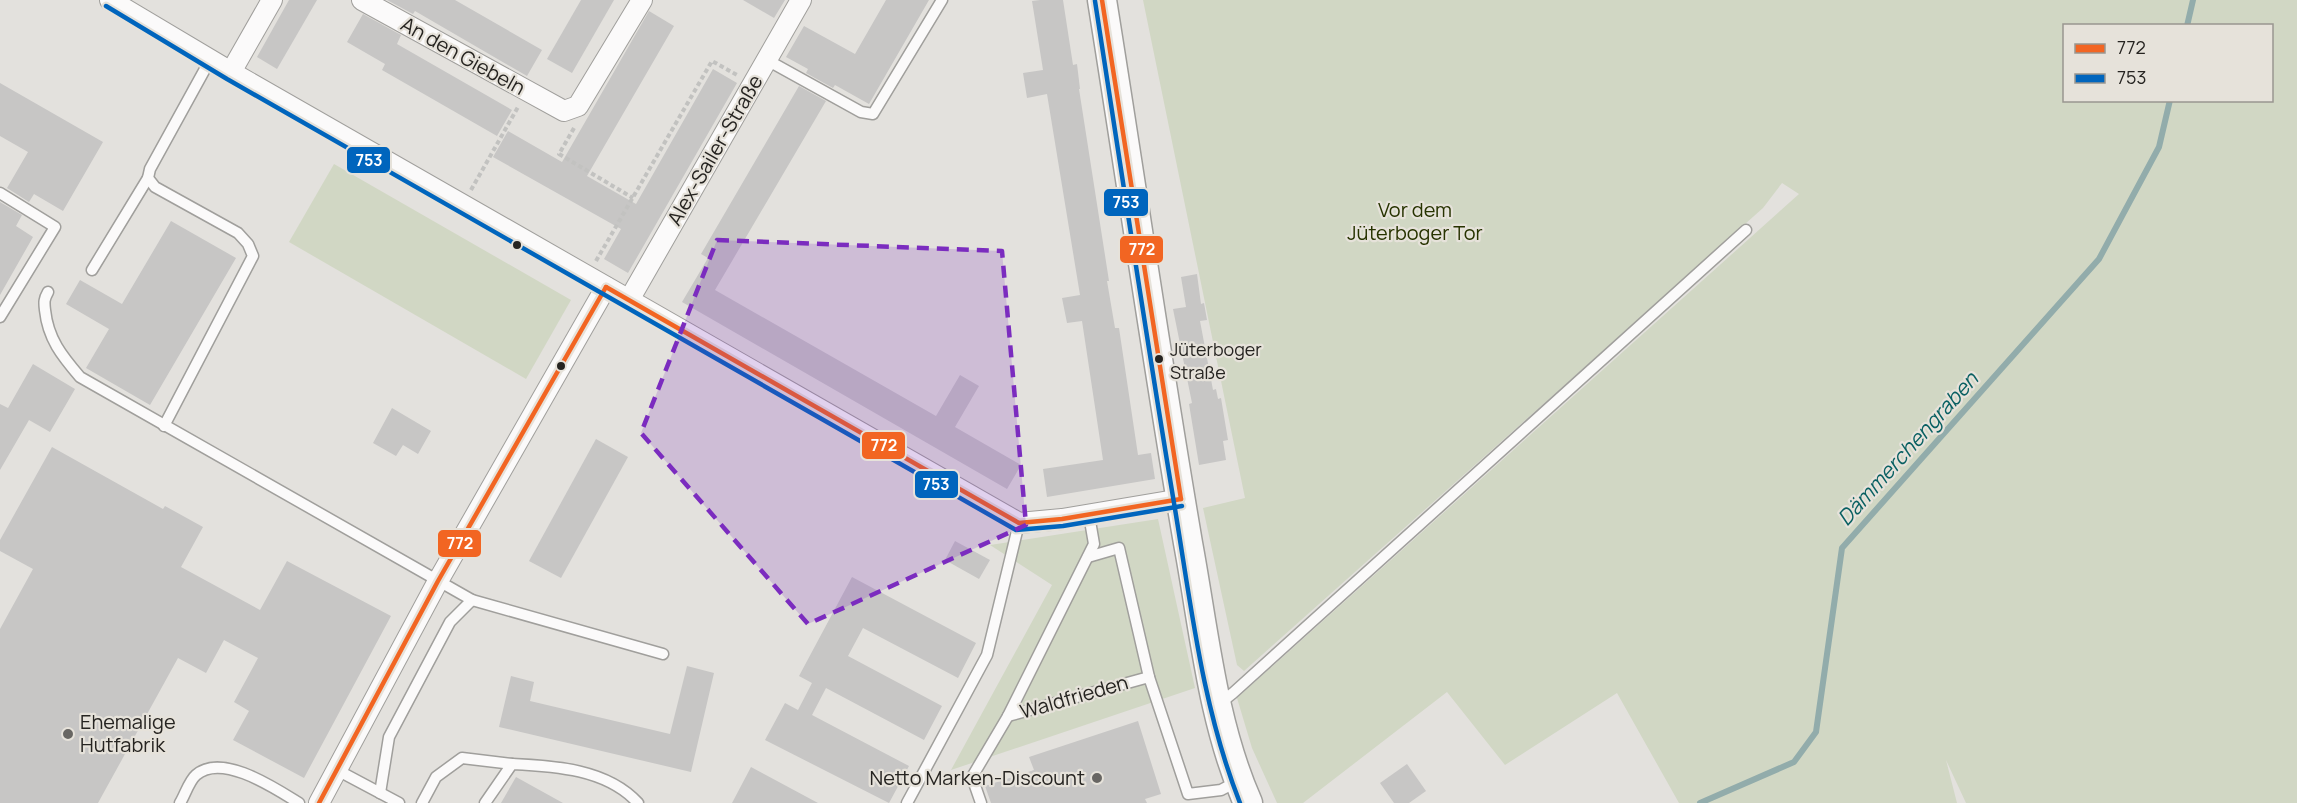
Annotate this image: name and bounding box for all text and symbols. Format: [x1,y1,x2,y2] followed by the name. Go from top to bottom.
[396,10,530,101] street label: An den Giebeln
[2063,24,2273,102] legend
[2117,35,2146,59] text: 772
[2117,65,2146,89] text: 753
[660,70,769,230] street label: Alex-Sailer-Straße
[346,146,391,174] line badge: 753
[355,149,383,171] text: 753
[1103,188,1149,217] line badge: 753
[1112,191,1140,213] text: 753
[1347,196,1483,246] park label: Vor dem Jüterboger Tor
[1119,235,1164,264] line badge: 772
[1129,238,1155,260] text: 772
[511,239,523,251] unlabelled marker
[1170,337,1262,384] place label: Jüterboger Straße
[1153,353,1165,365] marker: Jüterboger Straße
[555,360,567,372] unlabelled marker
[1831,364,1985,531] water label: Dämmerchengraben
[861,431,906,460] line badge: 772
[871,434,897,456] text: 772
[914,470,959,499] line badge: 753
[922,473,950,495] text: 753
[437,529,482,558] line badge: 772
[447,532,473,554] text: 772
[1017,668,1131,725] street label: Waldfrieden
[80,708,176,758] place label: Ehemalige Hutfabrik
[61,727,75,741] marker: Ehemalige Hutfabrik
[869,764,1085,791] place label: Netto Marken-Discount
[1090,771,1104,785] marker: Netto Marken-Discount

